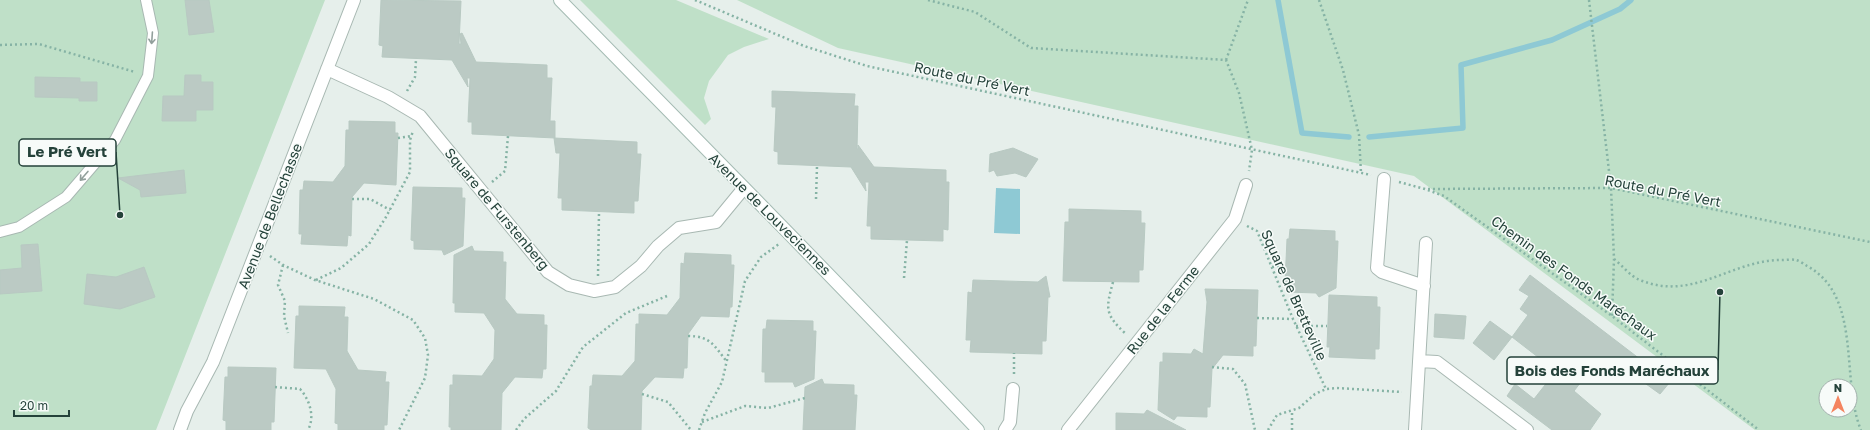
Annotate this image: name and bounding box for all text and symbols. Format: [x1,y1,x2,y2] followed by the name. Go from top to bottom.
[149,31,156,44] one-way arrow
[913,58,1032,99] street label: Route du Pré Vert
[19,139,116,166] callout: Le Pré Vert
[234,141,305,291] street label: Avenue de Bellechasse
[27,142,107,160] text: Le Pré Vert
[441,144,553,273] street label: Square de Furstenberg
[706,149,835,278] street label: Avenue de Louveciennes
[79,171,88,181] one-way arrow
[1603,171,1723,210] street label: Route du Pré Vert
[1488,212,1661,344] street label: Chemin des Fonds Maréchaux
[1258,227,1331,363] street label: Square de Bretteville
[1123,262,1202,357] street label: Rue de la Ferme
[1507,357,1718,384] callout: Bois des Fonds Maréchaux
[1515,361,1710,379] text: Bois des Fonds Maréchaux
[1818,378,1858,418] north arrow
[1834,381,1842,394] text: N
[14,392,69,418] scale bar
[20,398,48,413] text: 20 m

